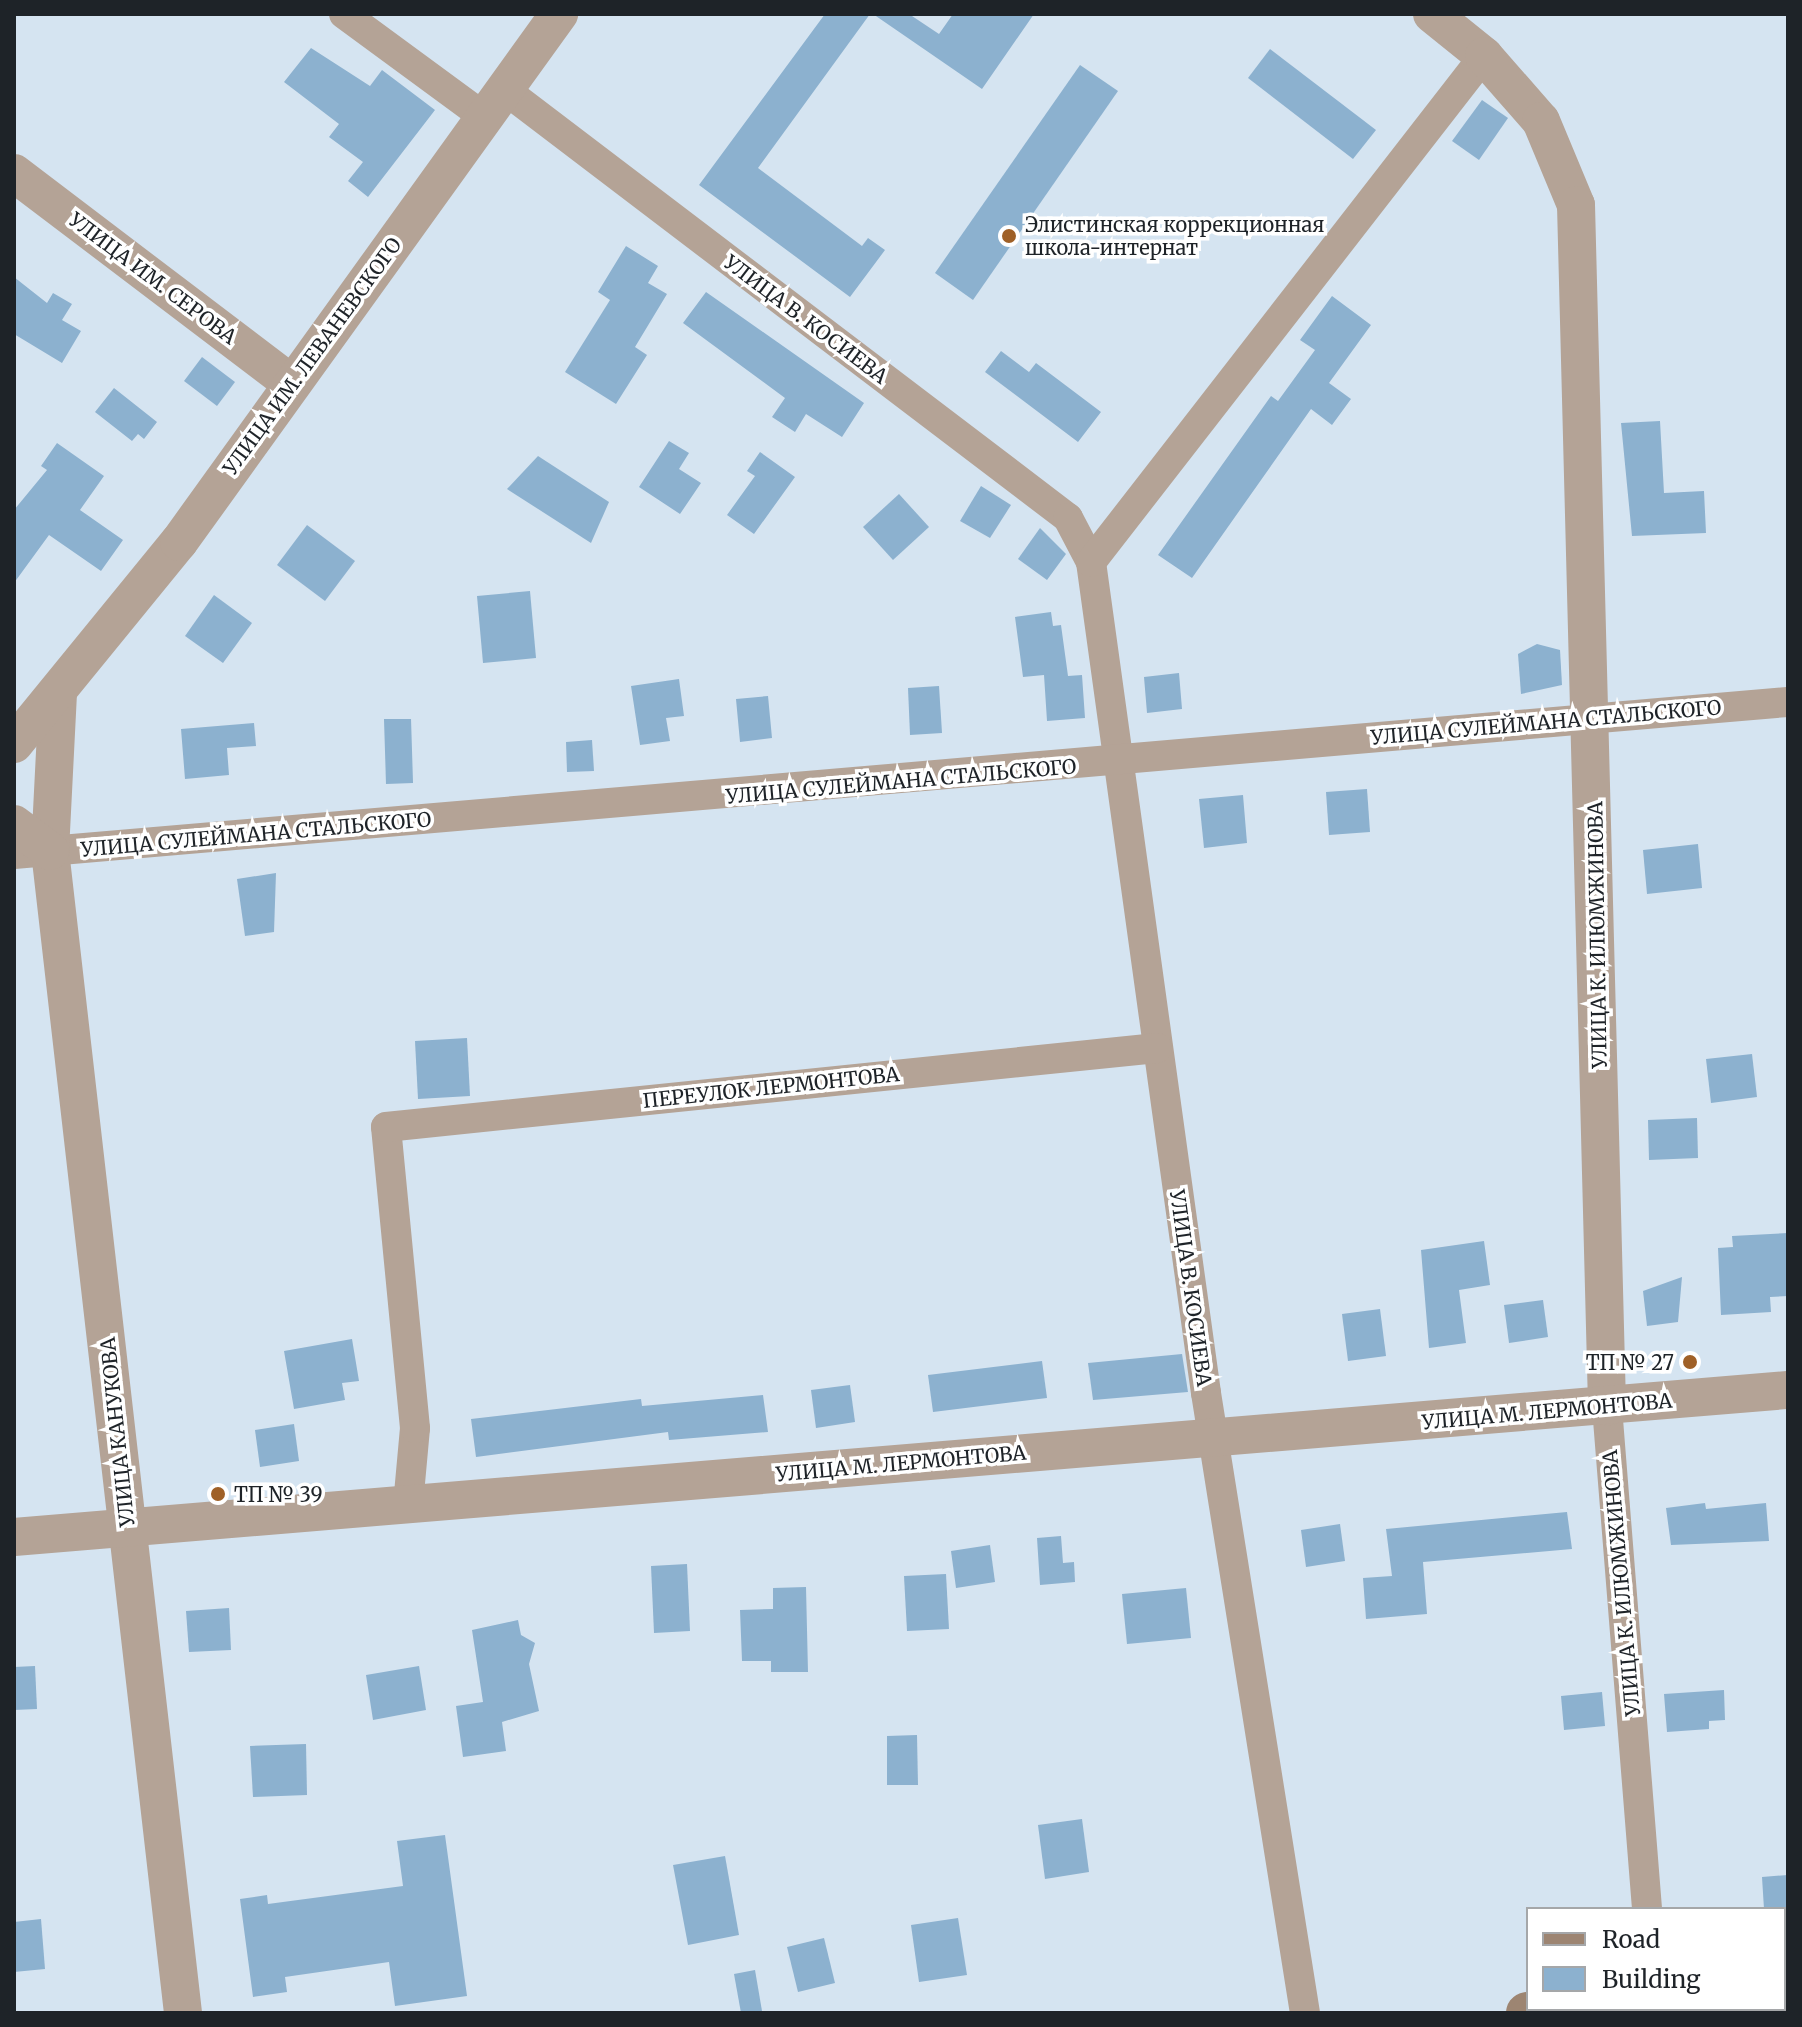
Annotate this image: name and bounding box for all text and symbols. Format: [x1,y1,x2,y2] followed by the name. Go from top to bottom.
[65,207,241,349] street label: УЛИЦА ИМ. СЕРОВА
[1025,212,1324,259] place label: Элистинская коррекционная школа-интернат
[1000,227,1018,245] marker: Элистинская коррекционная школа-интернат
[218,233,406,479] street label: УЛИЦА ИМ. ЛЕВАНЕВСКОГО
[720,250,892,388] street label: УЛИЦА В. КОСИЕВА
[1370,695,1722,749] street label: УЛИЦА СУЛЕЙМАНА СТАЛЬСКОГО
[725,754,1077,808] street label: УЛИЦА СУЛЕЙМАНА СТАЛЬСКОГО
[1583,801,1611,1069] street label: УЛИЦА К. ИЛЮМЖИНОВА
[80,807,432,861] street label: УЛИЦА СУЛЕЙМАНА СТАЛЬСКОГО
[642,1062,900,1112] street label: ПЕРЕУЛОК ЛЕРМОНТОВА
[1165,1188,1217,1388] street label: УЛИЦА В. КОСИЕВА
[95,1336,139,1528] street label: УЛИЦА КАНУКОВА
[1586,1350,1674,1374] place label: ТП № 27
[1681,1353,1699,1371] marker: ТП № 27
[1421,1388,1673,1434] street label: УЛИЦА М. ЛЕРМОНТОВА
[775,1440,1027,1486] street label: УЛИЦА М. ЛЕРМОНТОВА
[1597,1449,1645,1717] street label: УЛИЦА К. ИЛЮМЖИНОВА
[234,1482,323,1506] place label: ТП № 39
[209,1485,227,1503] marker: ТП № 39
[1526,1907,1786,2011] legend
[1602,1924,1660,1955] text: Road
[1602,1964,1701,1995] text: Building

